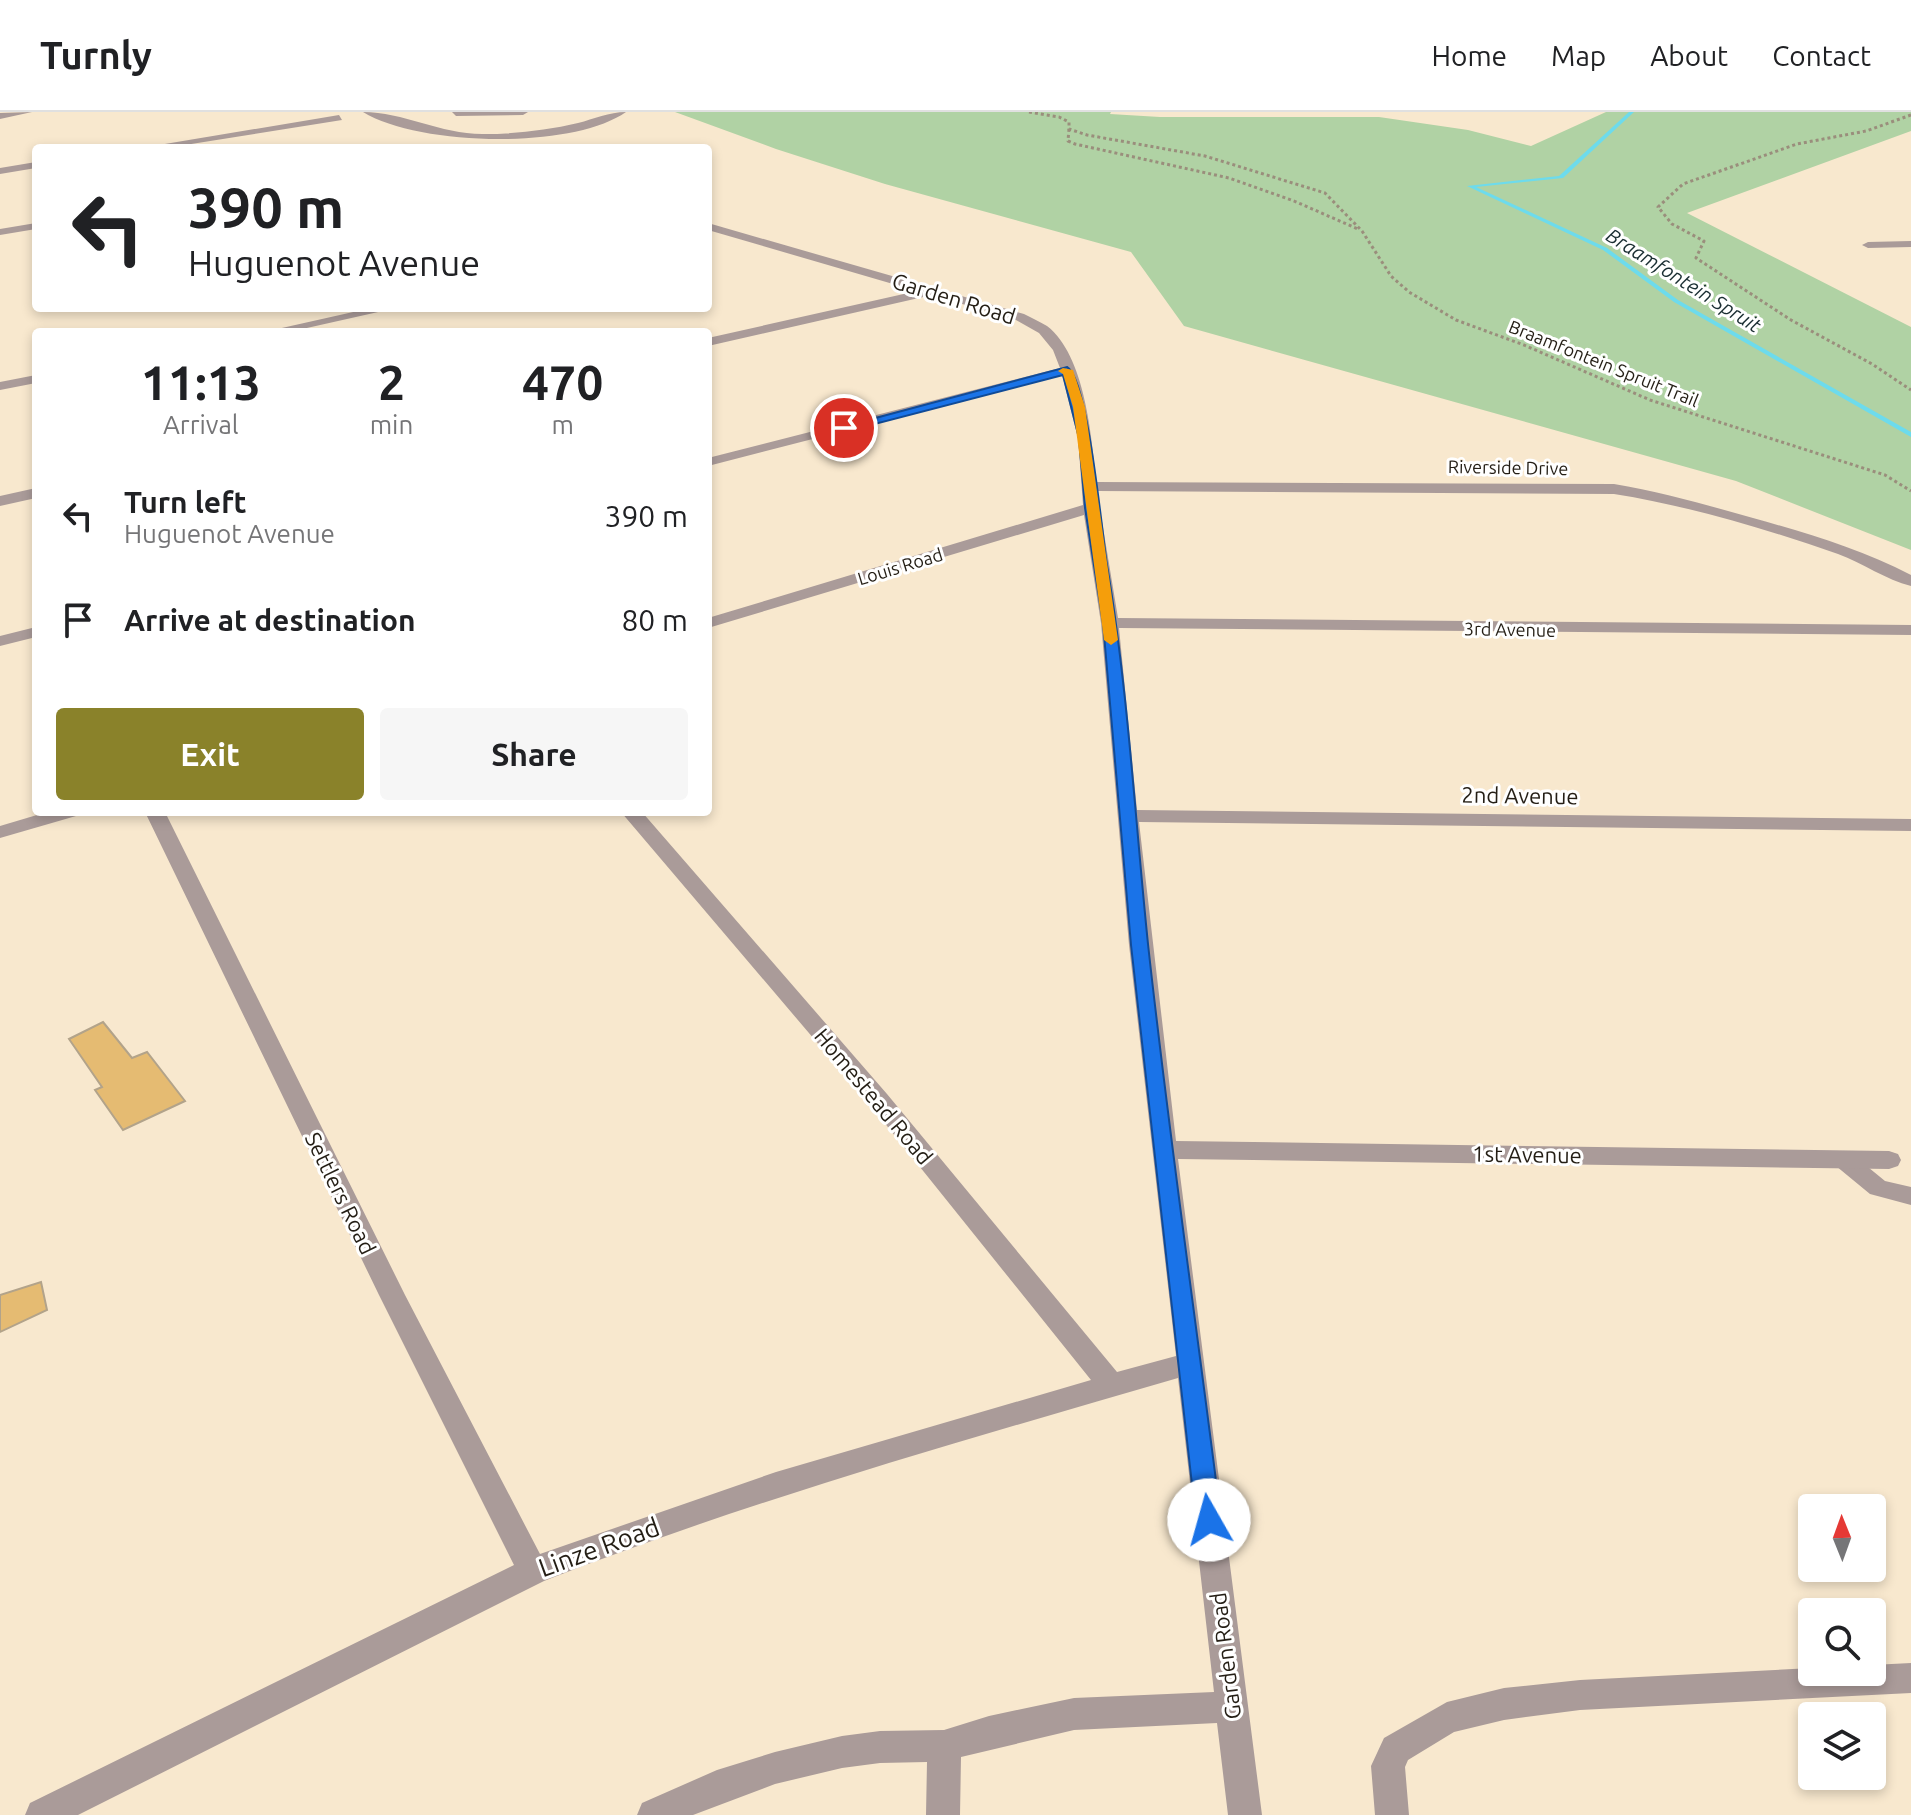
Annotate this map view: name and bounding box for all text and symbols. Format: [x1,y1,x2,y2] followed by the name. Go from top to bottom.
[40,34,152,76] text: Turnly
[1432,40,1507,71] text: Home
[1551,40,1606,71] text: Map
[1650,40,1728,71] text: About
[1772,40,1871,71] text: Contact
[56,176,160,280] icon: left
[188,176,344,239] text: 390 m
[1602,223,1766,337] water label: Braamfontein Spruit
[188,242,480,283] text: Huguenot Avenue
[889,267,1019,329] street label: Garden Road
[1506,316,1702,410] street label: Braamfontein Spruit Trail
[141,355,261,409] text: 11:13
[378,355,405,409] text: 2
[522,355,603,409] text: 470
[810,394,878,462] pin
[822,406,866,450] icon: arrive
[163,410,239,439] text: Arrival
[370,410,413,439] text: min
[551,410,574,439] text: m
[1448,456,1568,478] street label: Riverside Drive
[124,485,246,519] text: Turn left
[56,494,100,538] icon: left
[604,499,688,533] text: 390 m
[124,519,335,548] text: Huguenot Avenue
[855,544,945,588] street label: Louis Road
[56,598,100,642] icon: arrive
[124,603,416,637] text: Arrive at destination
[621,603,688,637] text: 80 m
[1464,618,1556,640] street label: 3rd Avenue
[56,708,364,800] button: Exit
[380,708,688,800] button: Share
[1461,781,1579,809] street label: 2nd Avenue
[810,1023,938,1169] street label: Homestead Road
[301,1128,381,1258] street label: Settlers Road
[1472,1141,1582,1167] street label: 1st Avenue
[1167,1478,1251,1562] position arrow
[1798,1494,1886,1582] north arrow
[1798,1494,1886,1790] map controls
[535,1512,663,1582] street label: Linze Road
[1205,1591,1245,1721] street label: Garden Road
[1798,1598,1886,1686] button: search
[1798,1702,1886,1790] button: layers

